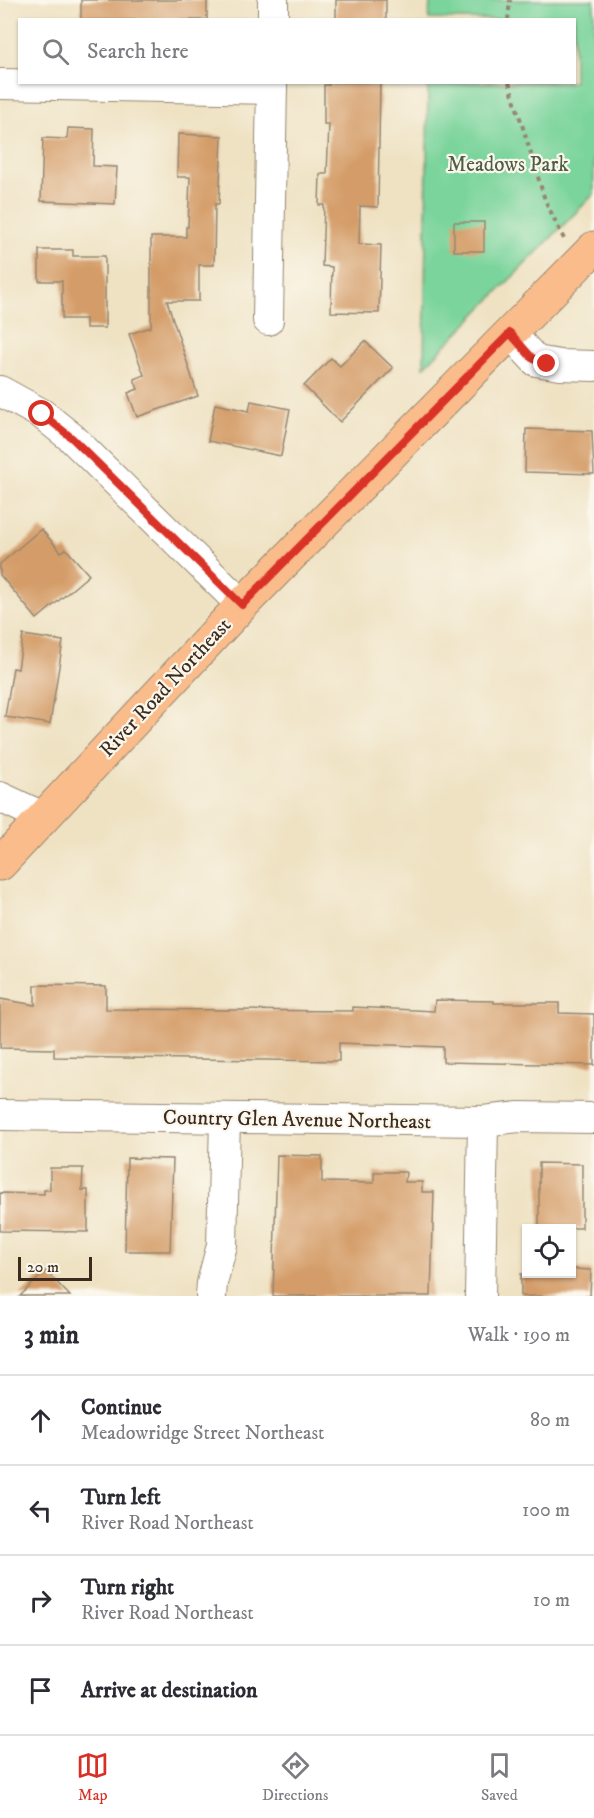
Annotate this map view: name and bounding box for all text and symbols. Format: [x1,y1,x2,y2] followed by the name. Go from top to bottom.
[18,18,576,84] search box
[39,35,72,68] icon: search
[87,38,189,65] text: Search here
[447,152,569,178] park label: Meadows Park
[533,350,559,376] route end
[28,400,54,426] route start
[94,612,237,763] street label: River Road Northeast
[163,1105,432,1135] street label: Country Glen Avenue Northeast
[522,1224,576,1278] map controls
[522,1224,576,1278] button: locate
[18,1254,92,1282] scale bar
[27,1257,59,1277] text: 20 m
[24,1319,79,1352] text: 3 min
[468,1323,570,1348] text: Walk · 190 m
[81,1394,162,1421] text: Continue
[24,1404,57,1437] icon: ahead
[530,1408,570,1433] text: 80 m
[81,1421,325,1446] text: Meadowridge Street Northeast
[81,1484,161,1511] text: Turn left
[24,1494,57,1527] icon: left
[522,1498,570,1523] text: 100 m
[81,1511,254,1536] text: River Road Northeast
[81,1574,174,1601] text: Turn right
[24,1584,57,1617] icon: right
[533,1588,570,1613] text: 10 m
[81,1601,254,1626] text: River Road Northeast
[24,1674,57,1707] icon: arrive
[81,1677,258,1704] text: Arrive at destination
[76,1749,109,1805] tab: Map
[262,1749,328,1805] tab: Directions
[481,1749,518,1805] tab: Saved

